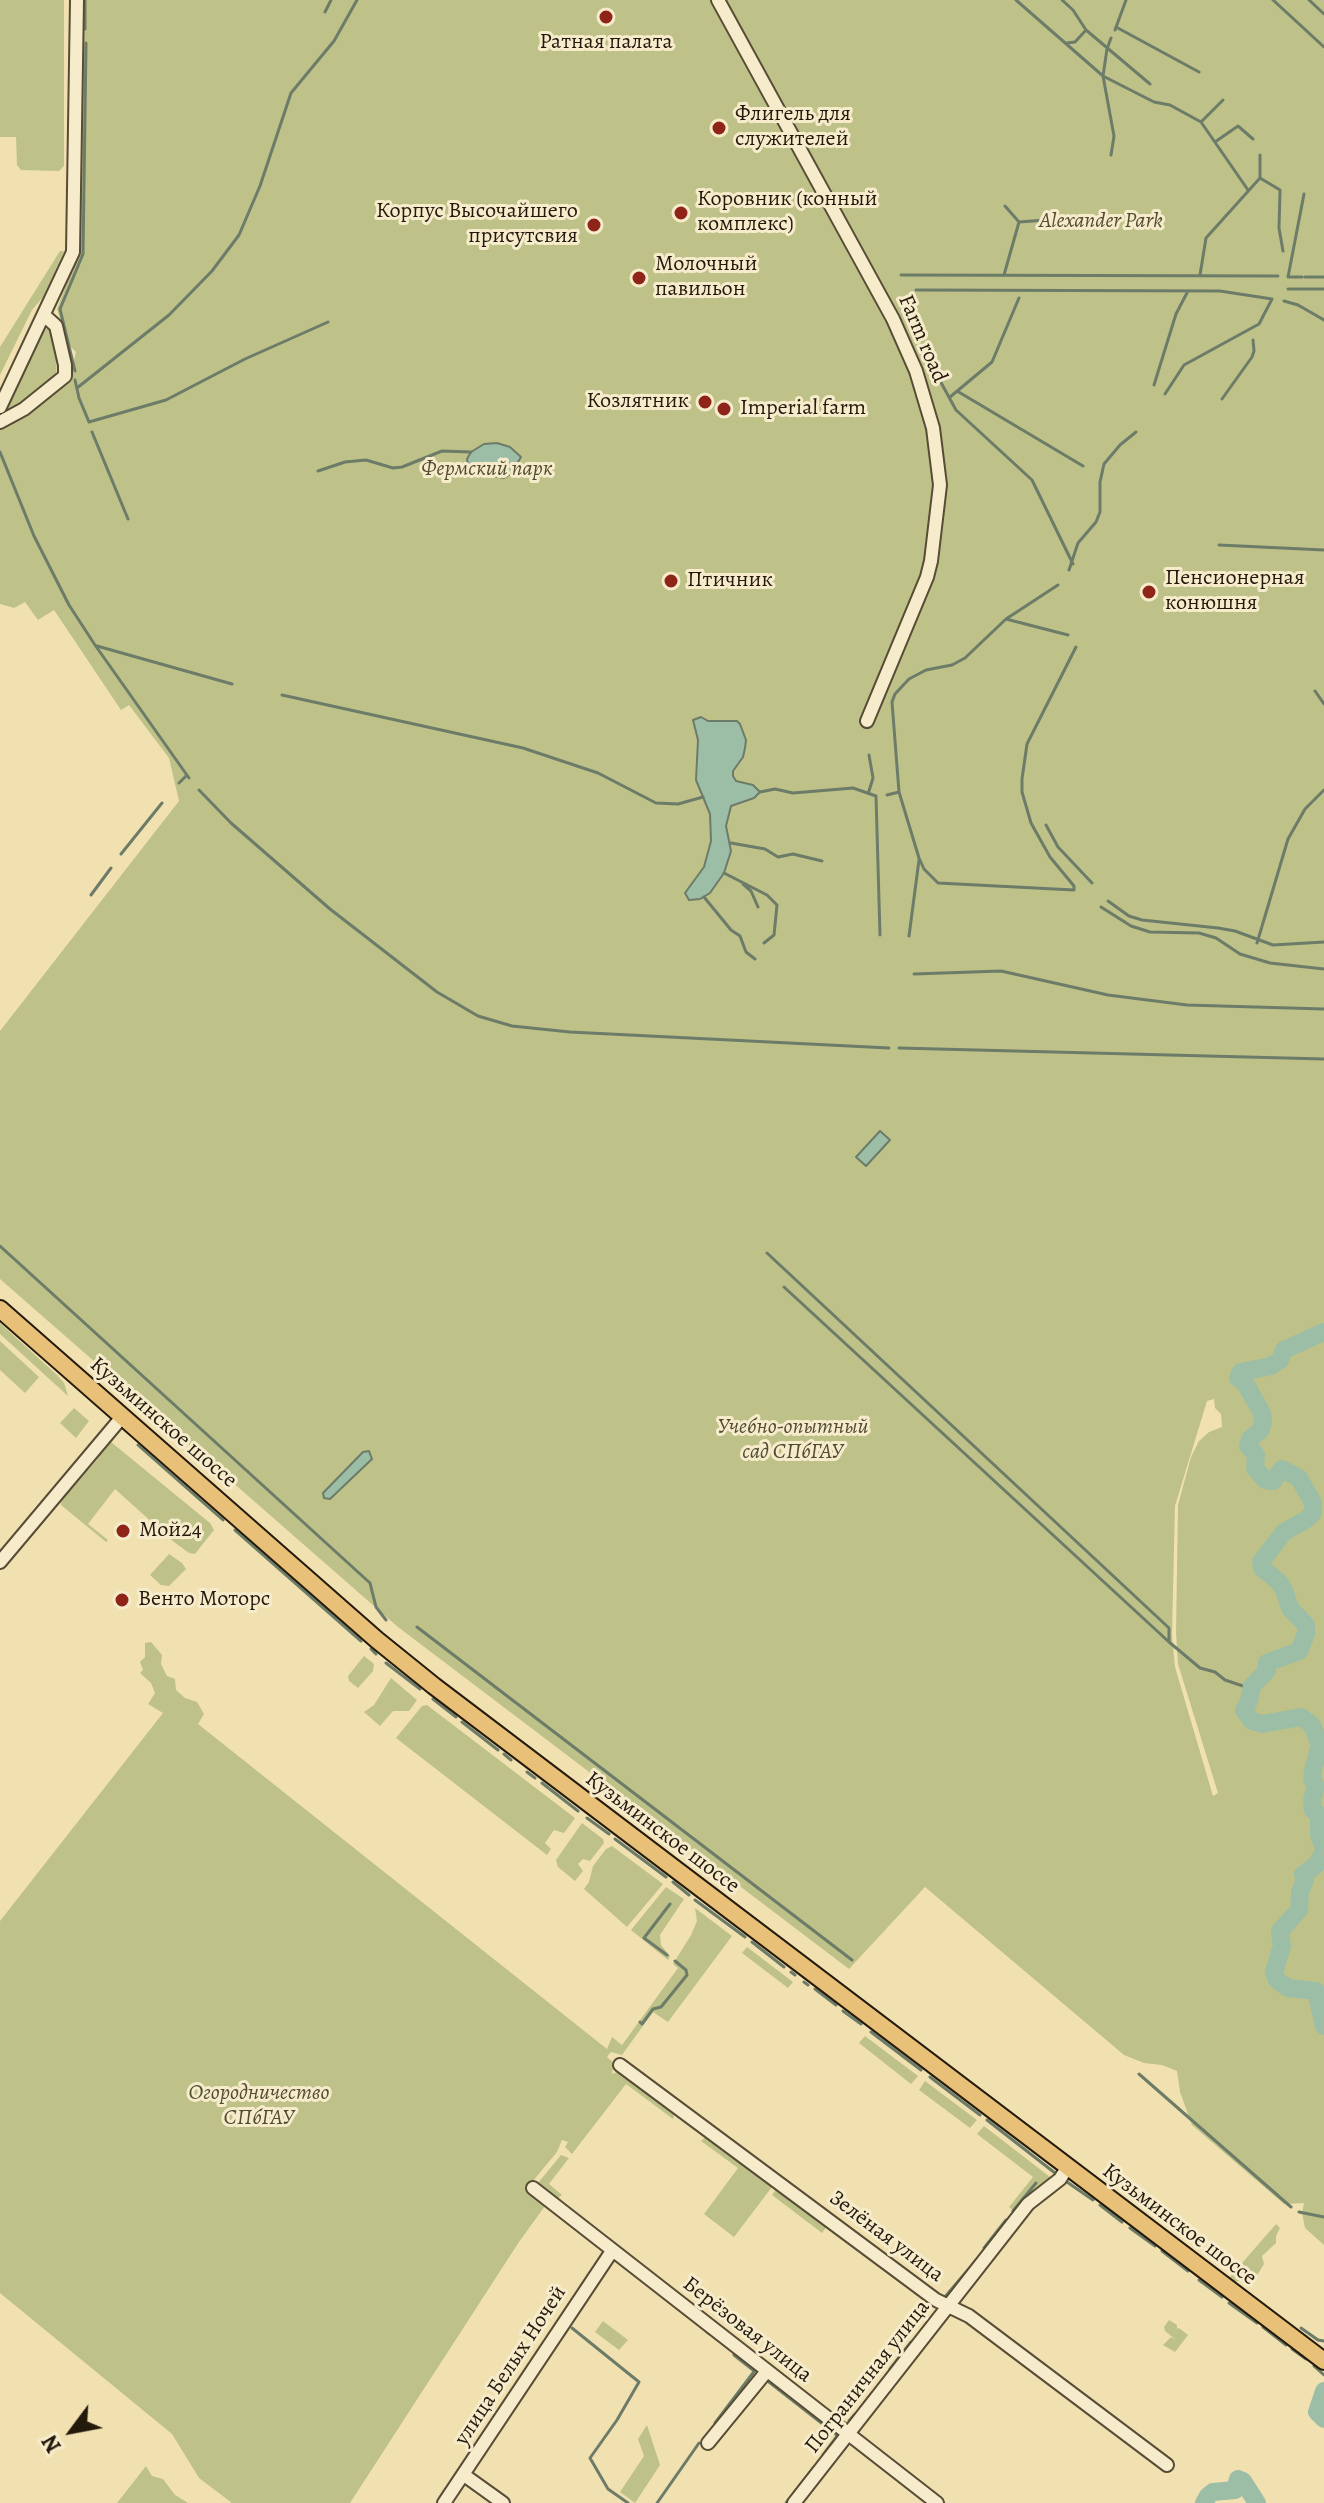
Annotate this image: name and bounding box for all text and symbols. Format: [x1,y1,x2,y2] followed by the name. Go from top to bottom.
[597,8,615,26] marker: Ратная палата
[539,30,673,56] place label: Ратная палата
[735,102,851,154] place label: Флигель для служителей
[710,119,728,137] marker: Флигель для служителей
[697,187,877,238] place label: Коровник (конный комплекс)
[376,199,578,250] place label: Корпус Высочайшего присутсвия
[672,204,690,222] marker: Коровник (конный комплекс)
[1039,209,1163,235] park label: Alexander Park
[585,216,603,234] marker: Корпус Высочайшего присутсвия
[655,252,757,304] place label: Молочный павильон
[630,269,648,287] marker: Молочный павильон
[892,291,952,387] street label: Farm road
[587,389,689,415] place label: Козлятник
[696,393,714,411] marker: Козлятник
[740,396,866,422] place label: Imperial farm
[715,400,733,418] marker: Imperial farm
[421,457,553,483] park label: Фермский парк
[1165,566,1305,618] place label: Пенсионерная конюшня
[687,568,773,594] place label: Птичник
[662,572,680,590] marker: Птичник
[1140,583,1158,601] marker: Пенсионерная конюшня
[84,1352,242,1494] street label: Кузьминское шоссе
[718,1415,868,1466] park label: Учебно-опытный сад СПбГАУ
[139,1518,202,1544] place label: Мой24
[114,1522,132,1540] marker: Мой24
[138,1587,270,1613] place label: Венто Моторс
[113,1591,131,1609] marker: Венто Моторс
[580,1766,744,1900] street label: Кузьминское шоссе
[189,2081,329,2132] park label: Огородничество СПбГАУ
[1097,2158,1261,2292] street label: Кузьминское шоссе
[824,2185,948,2289] street label: Зелёная улица
[677,2271,817,2389] street label: Берёзовая улица
[450,2281,572,2451] street label: улица Белых Ночей
[800,2295,936,2459] street label: Пограничная улица
[32,2391,112,2471] north arrow
[35,2429,69,2458] text: N

